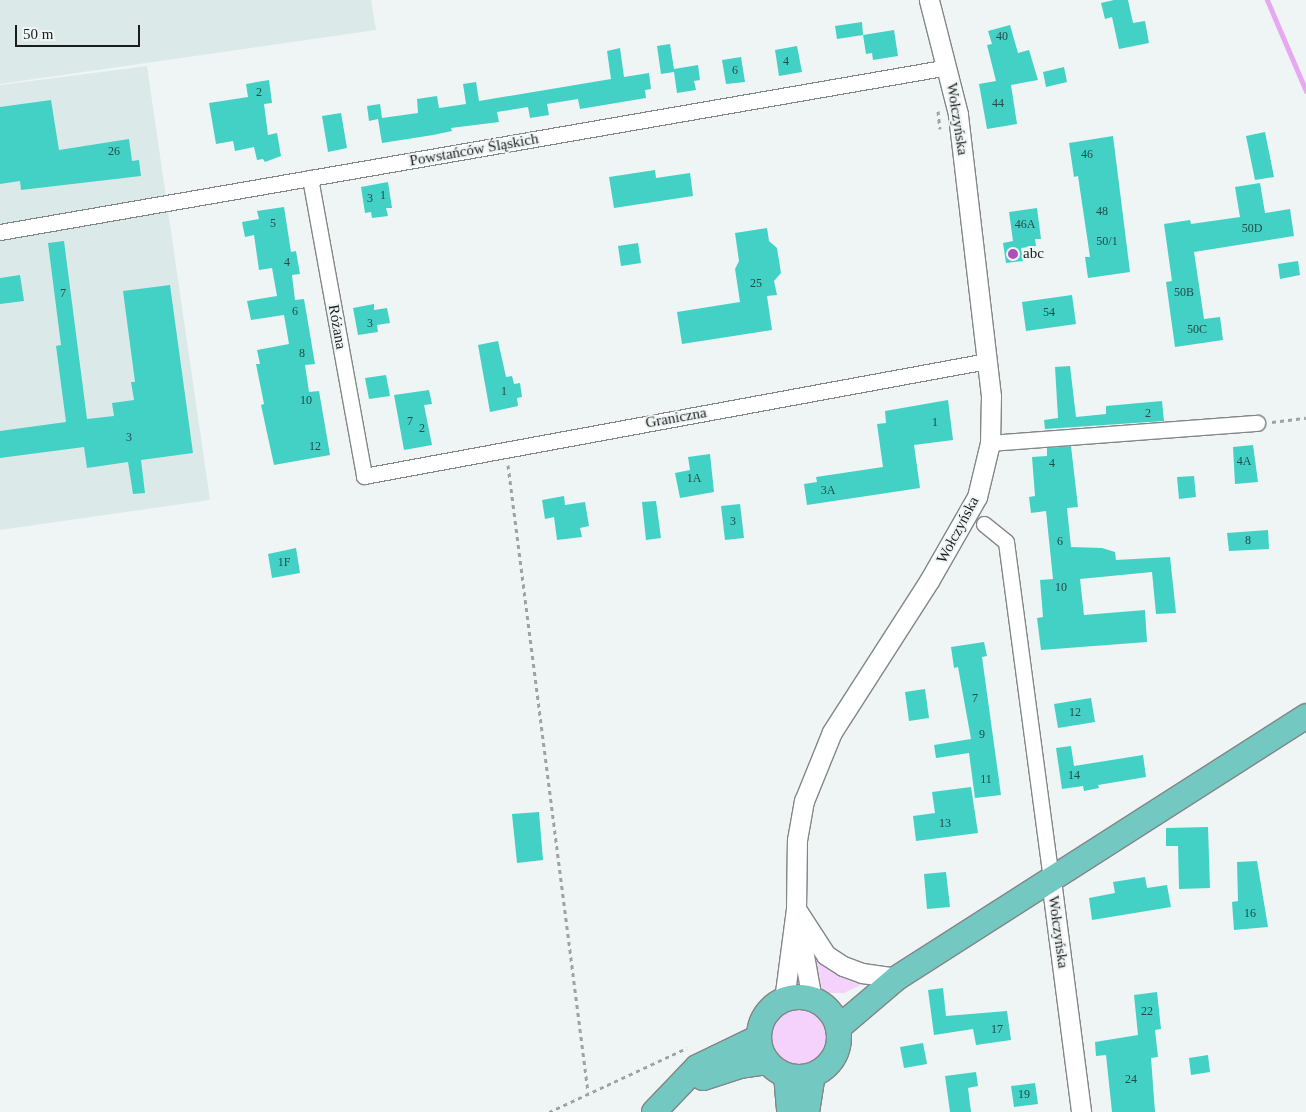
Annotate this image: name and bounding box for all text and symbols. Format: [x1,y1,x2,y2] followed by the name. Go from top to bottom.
[18,15,142,47] scale bar
[23,26,53,42] text: 50 m
[996,30,1008,44] house number: 40
[783,55,789,69] house number: 4
[732,64,738,78] house number: 6
[942,82,972,156] street label: Wołczyńska
[256,86,262,100] house number: 2
[992,97,1004,111] house number: 44
[408,130,540,170] street label: Powstańców Śląskich
[108,145,120,159] house number: 26
[1081,148,1093,162] house number: 46
[380,189,386,203] house number: 1
[367,192,373,206] house number: 3
[1096,205,1108,219] house number: 48
[270,217,276,231] house number: 5
[1015,218,1035,232] house number: 46A
[1242,222,1262,236] house number: 50D
[1096,235,1118,249] house number: 50/1
[1023,245,1044,263] place label: abc
[1007,248,1019,260] marker: abc
[284,256,290,270] house number: 4
[750,277,762,291] house number: 25
[1174,286,1194,300] house number: 50B
[60,287,66,301] house number: 7
[324,303,350,351] street label: Różana
[292,305,298,319] house number: 6
[1043,306,1055,320] house number: 54
[367,317,373,331] house number: 3
[1187,323,1207,337] house number: 50C
[299,347,305,361] house number: 8
[501,385,507,399] house number: 1
[300,394,312,408] house number: 10
[644,404,708,432] street label: Graniczna
[1145,407,1151,421] house number: 2
[407,415,413,429] house number: 7
[932,416,938,430] house number: 1
[419,422,425,436] house number: 2
[126,431,132,445] house number: 3
[309,440,321,454] house number: 12
[1237,455,1251,469] house number: 4A
[1049,457,1055,471] house number: 4
[687,472,701,486] house number: 1A
[821,484,835,498] house number: 3A
[933,494,983,566] street label: Wołczyńska
[730,515,736,529] house number: 3
[1245,534,1251,548] house number: 8
[1057,535,1063,549] house number: 6
[278,556,290,570] house number: 1F
[1055,581,1067,595] house number: 10
[972,692,978,706] house number: 7
[1069,706,1081,720] house number: 12
[979,728,985,742] house number: 9
[1068,769,1080,783] house number: 14
[980,773,992,787] house number: 11
[939,817,951,831] house number: 13
[1044,895,1072,969] street label: Wołczyńska
[1244,907,1256,921] house number: 16
[1141,1005,1153,1019] house number: 22
[991,1023,1003,1037] house number: 17
[1125,1073,1137,1087] house number: 24
[1018,1088,1030,1102] house number: 19

